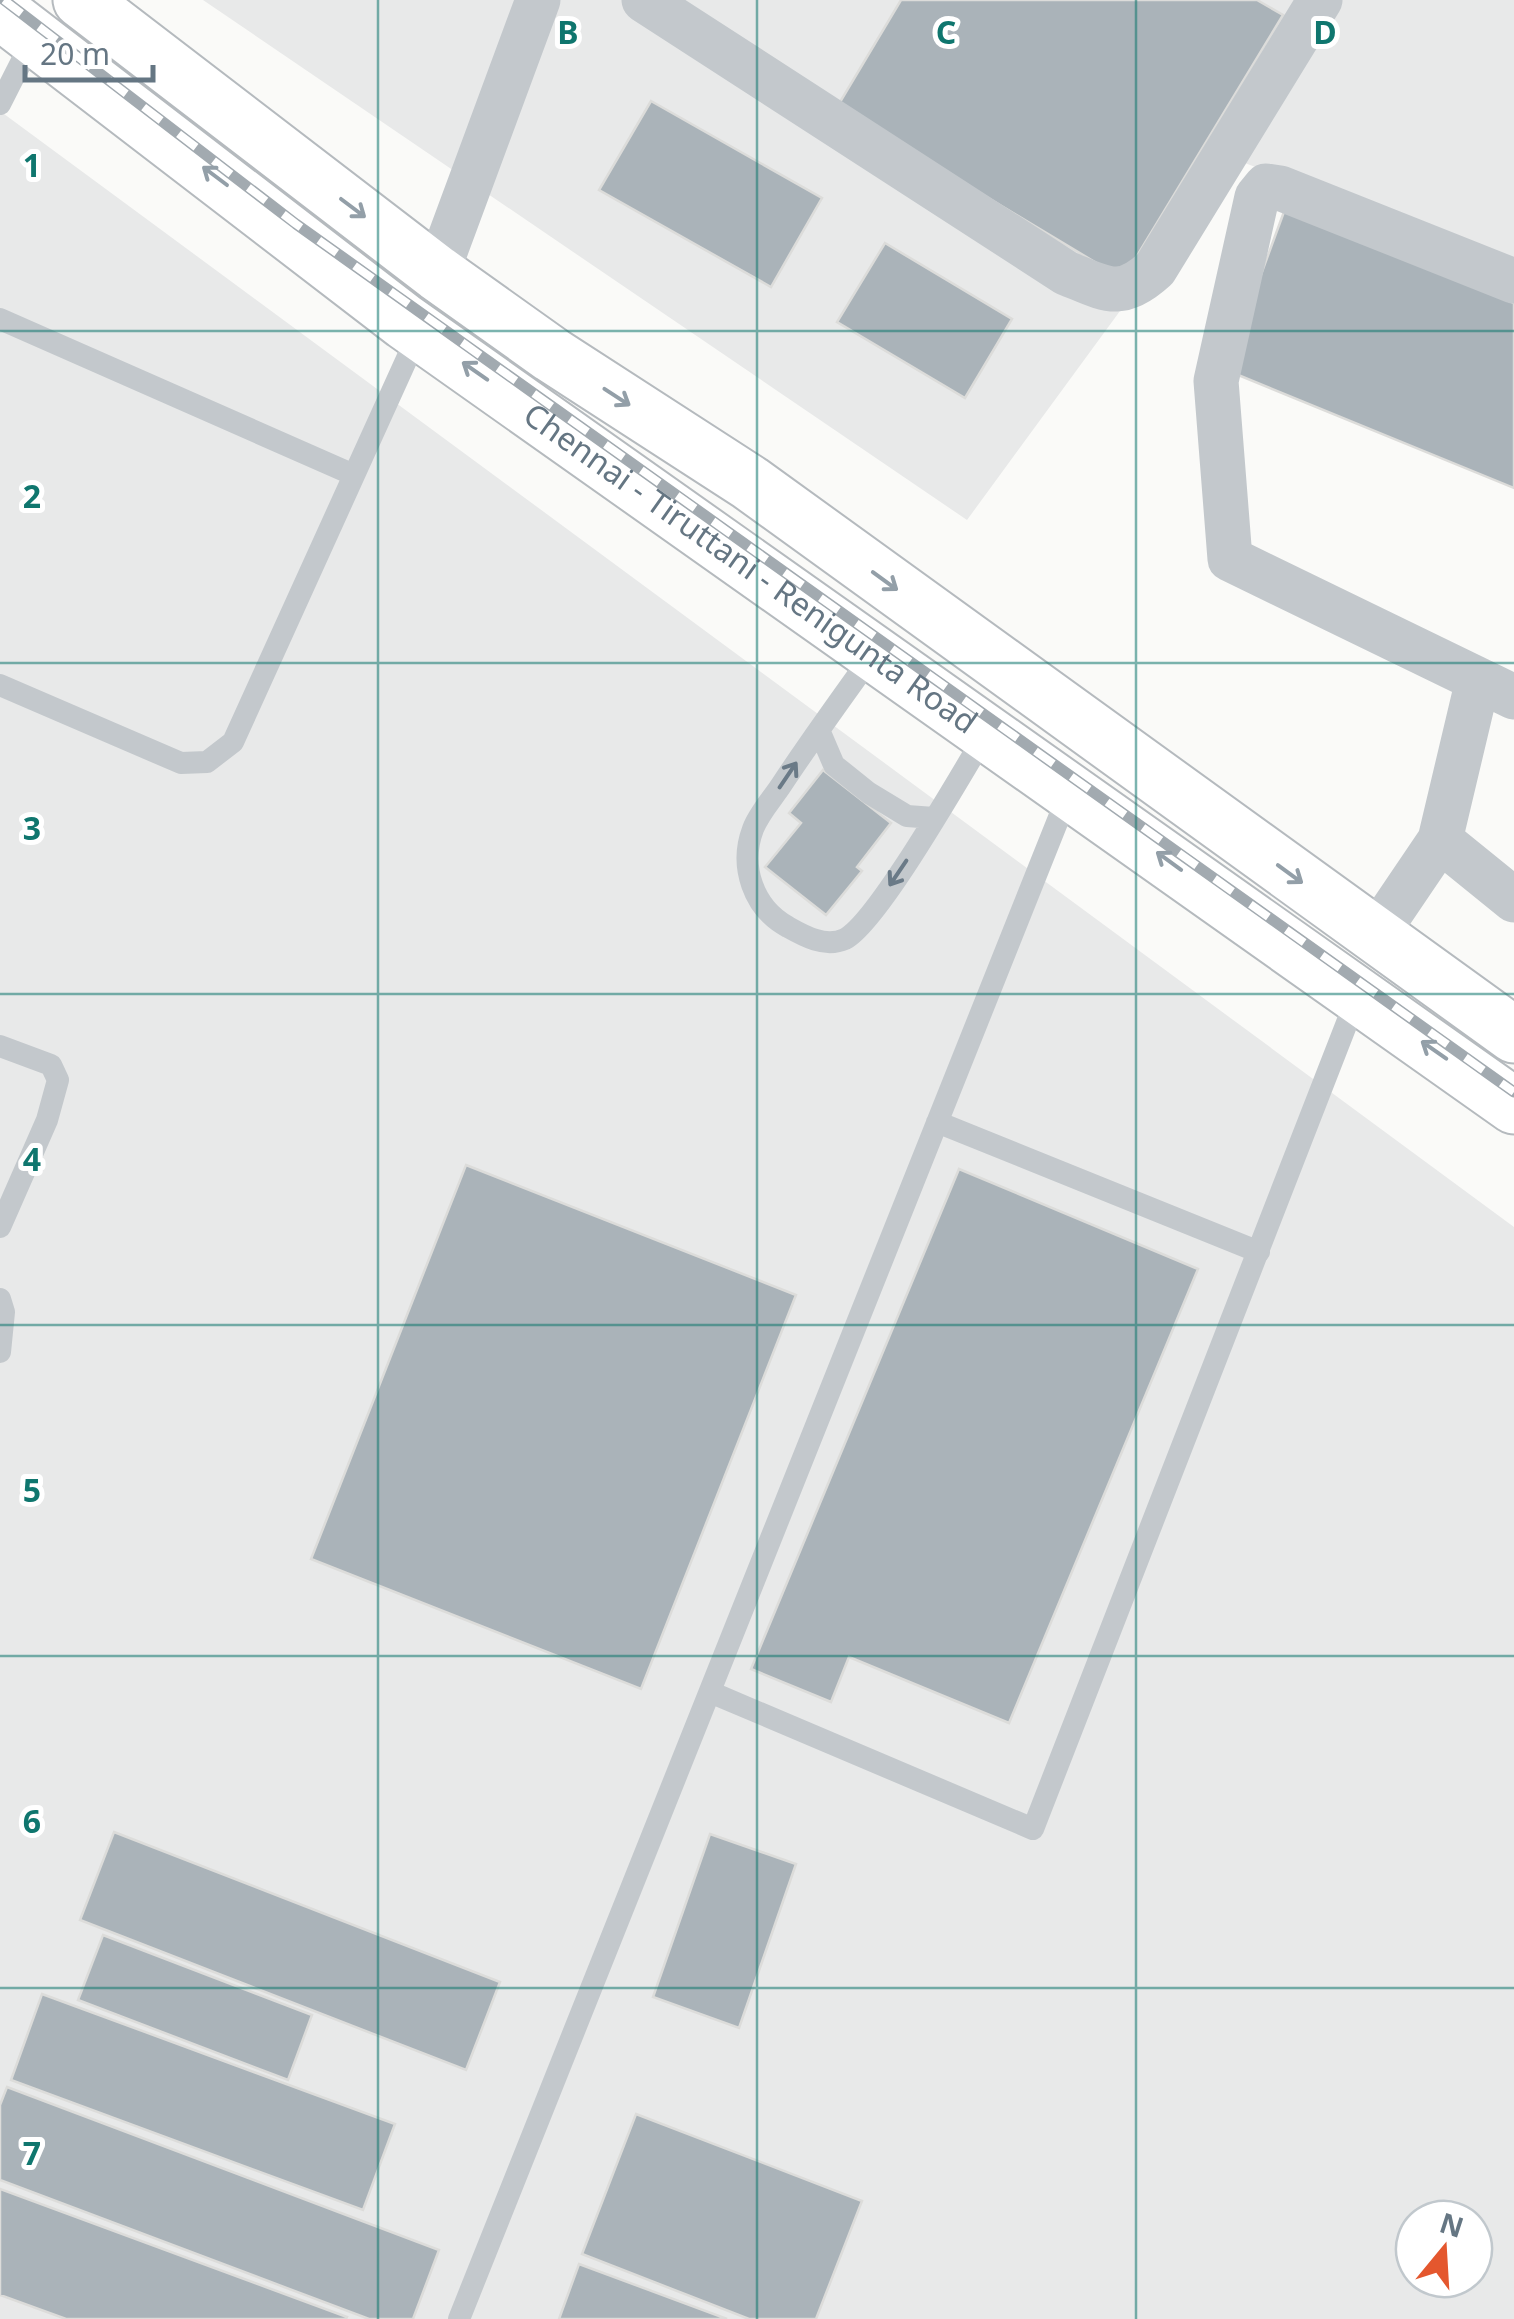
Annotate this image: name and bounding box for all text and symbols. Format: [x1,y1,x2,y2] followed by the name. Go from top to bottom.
[557,10,579,53] text: B
[936,10,956,53] text: C
[1313,10,1337,53] text: D
[25,20,152,82] scale bar
[40,33,110,74] text: 20 m
[23,143,41,186] text: 1
[202,166,229,187] one-way arrow
[339,198,366,219] one-way arrow
[462,361,489,382] one-way arrow
[603,387,631,408] one-way arrow
[516,392,987,742] street label: Chennai - Tiruttani - Renigunta Road
[23,474,41,517] text: 2
[871,570,899,591] one-way arrow
[777,761,798,789] one-way arrow
[23,806,41,849] text: 3
[1156,851,1183,872] one-way arrow
[887,859,908,887] one-way arrow
[1276,864,1303,885] one-way arrow
[1420,1040,1448,1061] one-way arrow
[23,1137,41,1180] text: 4
[23,1468,41,1511] text: 5
[23,1799,41,1842] text: 6
[23,2131,41,2174] text: 7
[1394,2199,1494,2299] north arrow
[1435,2203,1469,2246] text: N

